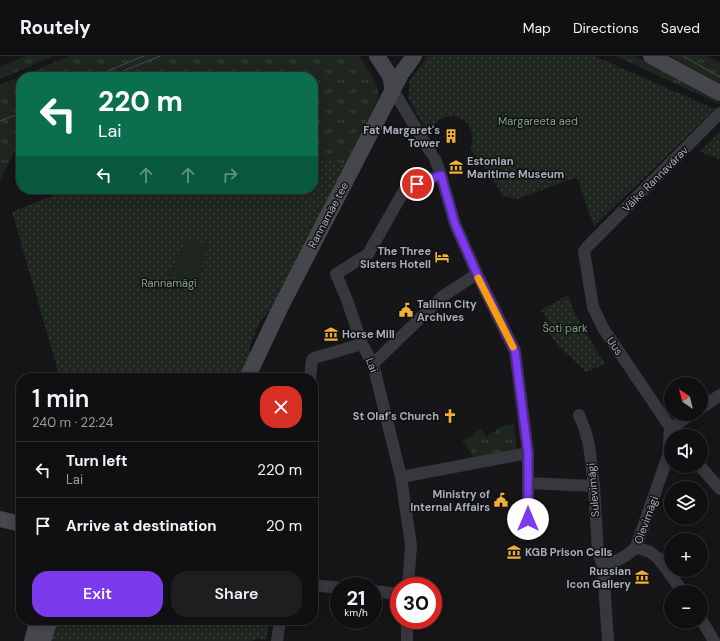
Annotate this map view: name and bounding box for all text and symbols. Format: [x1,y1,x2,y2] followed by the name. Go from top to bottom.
[20,15,91,40] text: Routely
[523,19,551,37] text: Map
[573,19,639,37] text: Directions
[661,19,700,37] text: Saved
[98,83,183,120] text: 220 m
[32,88,84,140] icon: left
[498,114,578,128] park label: Margareeta aed
[98,119,122,143] text: Lai
[363,123,440,150] place label: Fat Margaret's Tower
[443,128,459,144] building icon: Fat Margaret's Tower
[619,143,691,215] street label: Väike Rannavärav
[467,154,564,181] place label: Estonian Maritime Museum
[448,159,464,175] museum icon: Estonian Maritime Museum
[93,164,115,186] icon: left
[135,164,157,186] icon: ahead
[177,164,199,186] icon: ahead
[219,164,241,186] icon: right
[400,167,434,201] pin
[406,173,428,195] icon: arrive
[305,180,351,250] street label: Rannamäe tee
[360,244,431,271] place label: The Three Sisters Hotell
[434,249,450,265] hotel icon: The Three Sisters Hotell
[141,276,197,290] park label: Rannamägi
[417,297,477,324] place label: Tallinn City Archives
[398,302,414,318] public building icon: Tallinn City Archives
[542,321,588,335] park label: Šoti park
[323,326,339,342] museum icon: Horse Mill
[342,327,395,341] place label: Horse Mill
[604,334,626,358] street label: Uus
[363,356,381,374] street label: Lai
[664,377,708,421] north arrow
[664,377,708,629] map controls
[32,383,89,414] text: 1 min
[260,386,302,428] button: close
[442,408,458,424] church icon: St Olaf's Church
[353,409,439,423] place label: St Olaf's Church
[32,414,113,431] text: 240 m · 22:24
[664,429,708,473] button: sound
[66,451,127,471] text: Turn left
[32,459,54,481] icon: left
[257,460,302,480] text: 220 m
[584,462,602,518] street label: Sulevimägi
[66,471,83,488] text: Lai
[664,481,708,525] button: layers
[410,487,490,514] place label: Ministry of Internal Affairs
[493,492,509,508] public building icon: Ministry of Internal Affairs
[631,494,661,546] street label: Olevimägi
[507,498,549,540] position arrow
[32,515,54,537] icon: arrive
[66,516,217,536] text: Arrive at destination
[266,516,302,536] text: 20 m
[664,533,708,577] button: +
[506,544,522,560] museum icon: KGB Prison Cells
[525,545,613,559] place label: KGB Prison Cells
[567,564,631,591] place label: Russian Icon Gallery
[634,569,650,585] museum icon: Russian Icon Gallery
[32,571,163,617] button: Exit
[171,571,302,617] button: Share
[390,577,442,629] speed limit sign: 30
[347,585,365,611] text: 21
[664,585,708,629] button: −
[344,606,368,619] text: km/h

